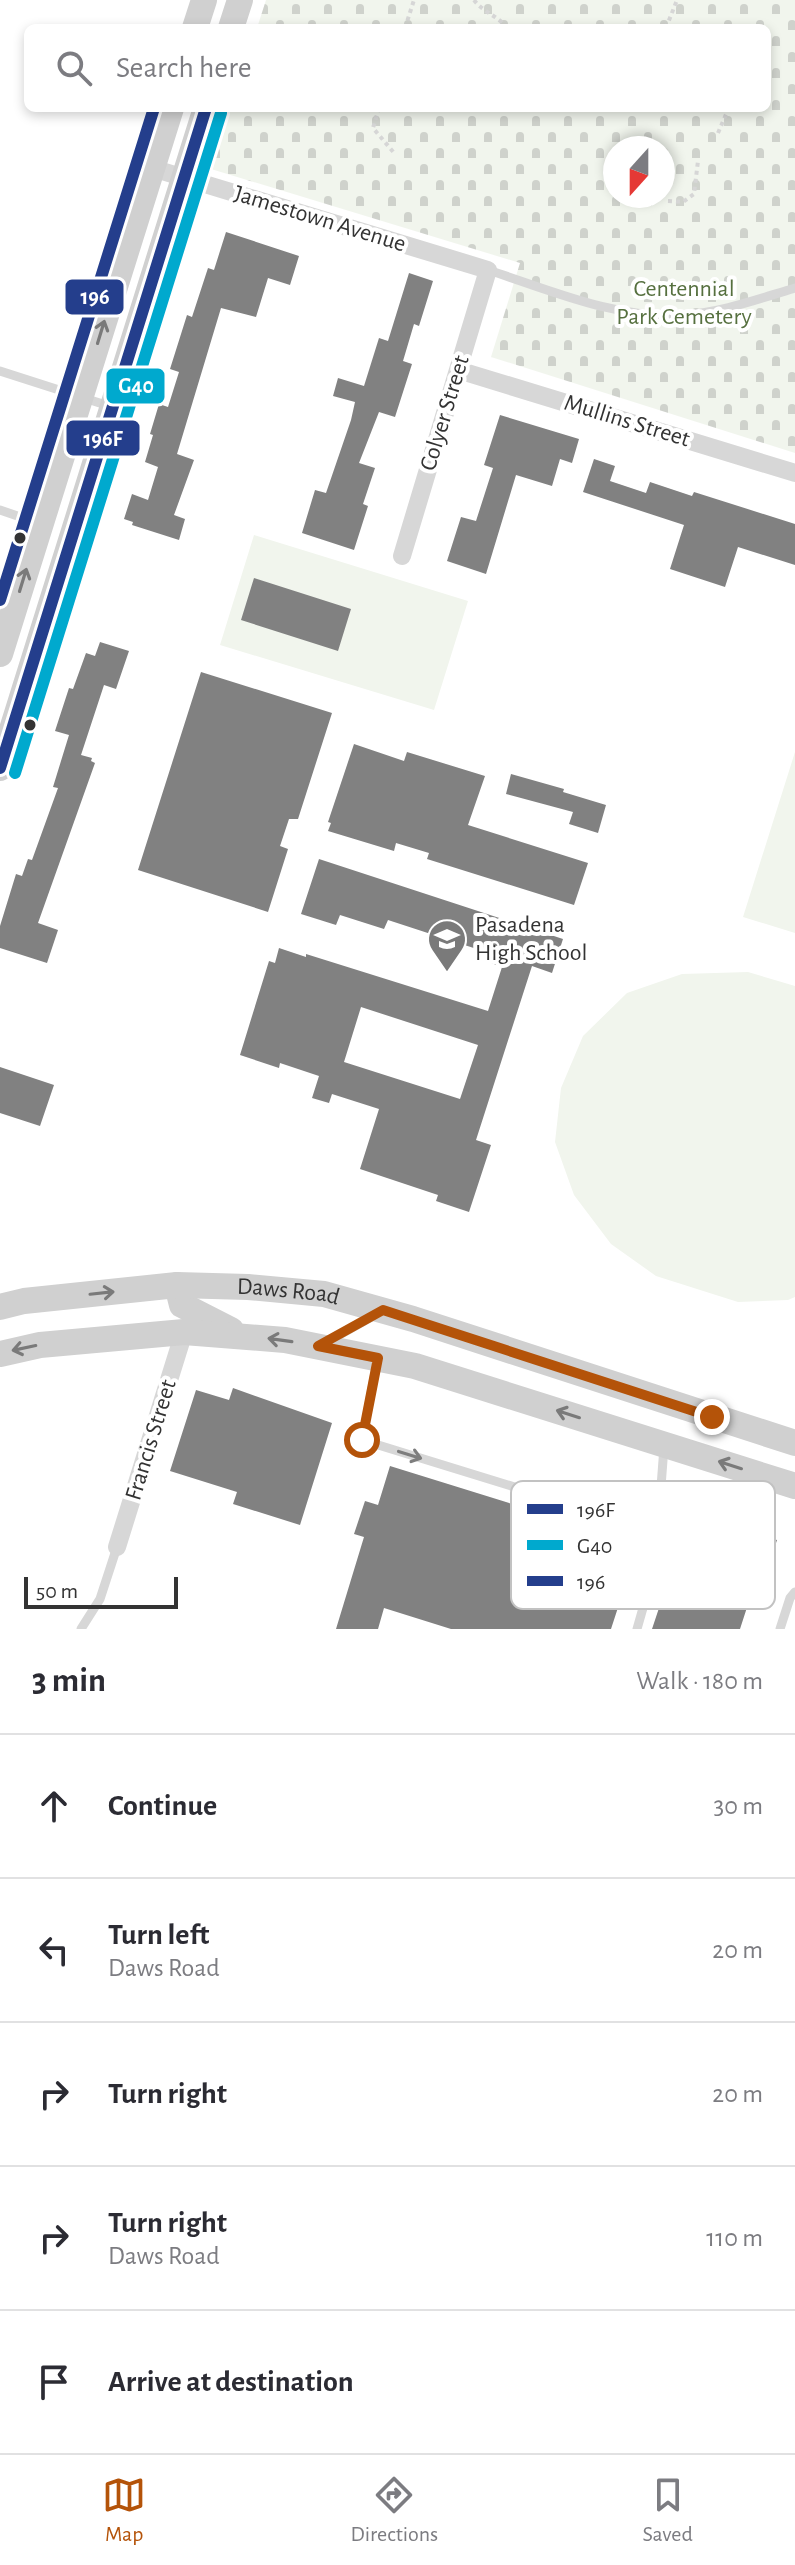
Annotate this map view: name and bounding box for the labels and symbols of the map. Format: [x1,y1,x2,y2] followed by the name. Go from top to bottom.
[603,136,675,208] north arrow
[231,181,409,257] street label: Jamestown Avenue
[616,277,752,329] park label: Centennial Park Cemetery
[64,278,125,316] line badge: 196
[80,286,110,308] text: 196
[94,319,109,345] one-way arrow
[416,352,474,473] street label: Colyer Street
[105,367,166,405] line badge: G40
[118,375,154,397] text: G40
[561,391,693,452] street label: Mullins Street
[65,419,141,457] line badge: 196F
[83,428,124,450] text: 196F
[12,530,28,546] unlabelled marker
[17,568,31,593] one-way arrow
[22,717,38,733] unlabelled marker
[475,913,587,965] place label: Pasadena High School
[426,918,468,973] school or university icon: Pasadena High School
[237,1275,342,1310] street label: Daws Road
[88,1285,115,1300] one-way arrow
[268,1332,293,1347] one-way arrow
[12,1342,38,1357] one-way arrow
[121,1377,181,1503] street label: Francis Street
[694,1399,730,1435] route end
[556,1405,581,1420] one-way arrow
[344,1422,380,1458] route start
[396,1448,422,1463] one-way arrow
[717,1457,743,1472] one-way arrow
[511,1481,775,1609] legend
[577,1499,615,1521] text: 196F
[577,1535,612,1557] text: G40
[577,1571,605,1593] text: 196
[24,1573,178,1609] scale bar

